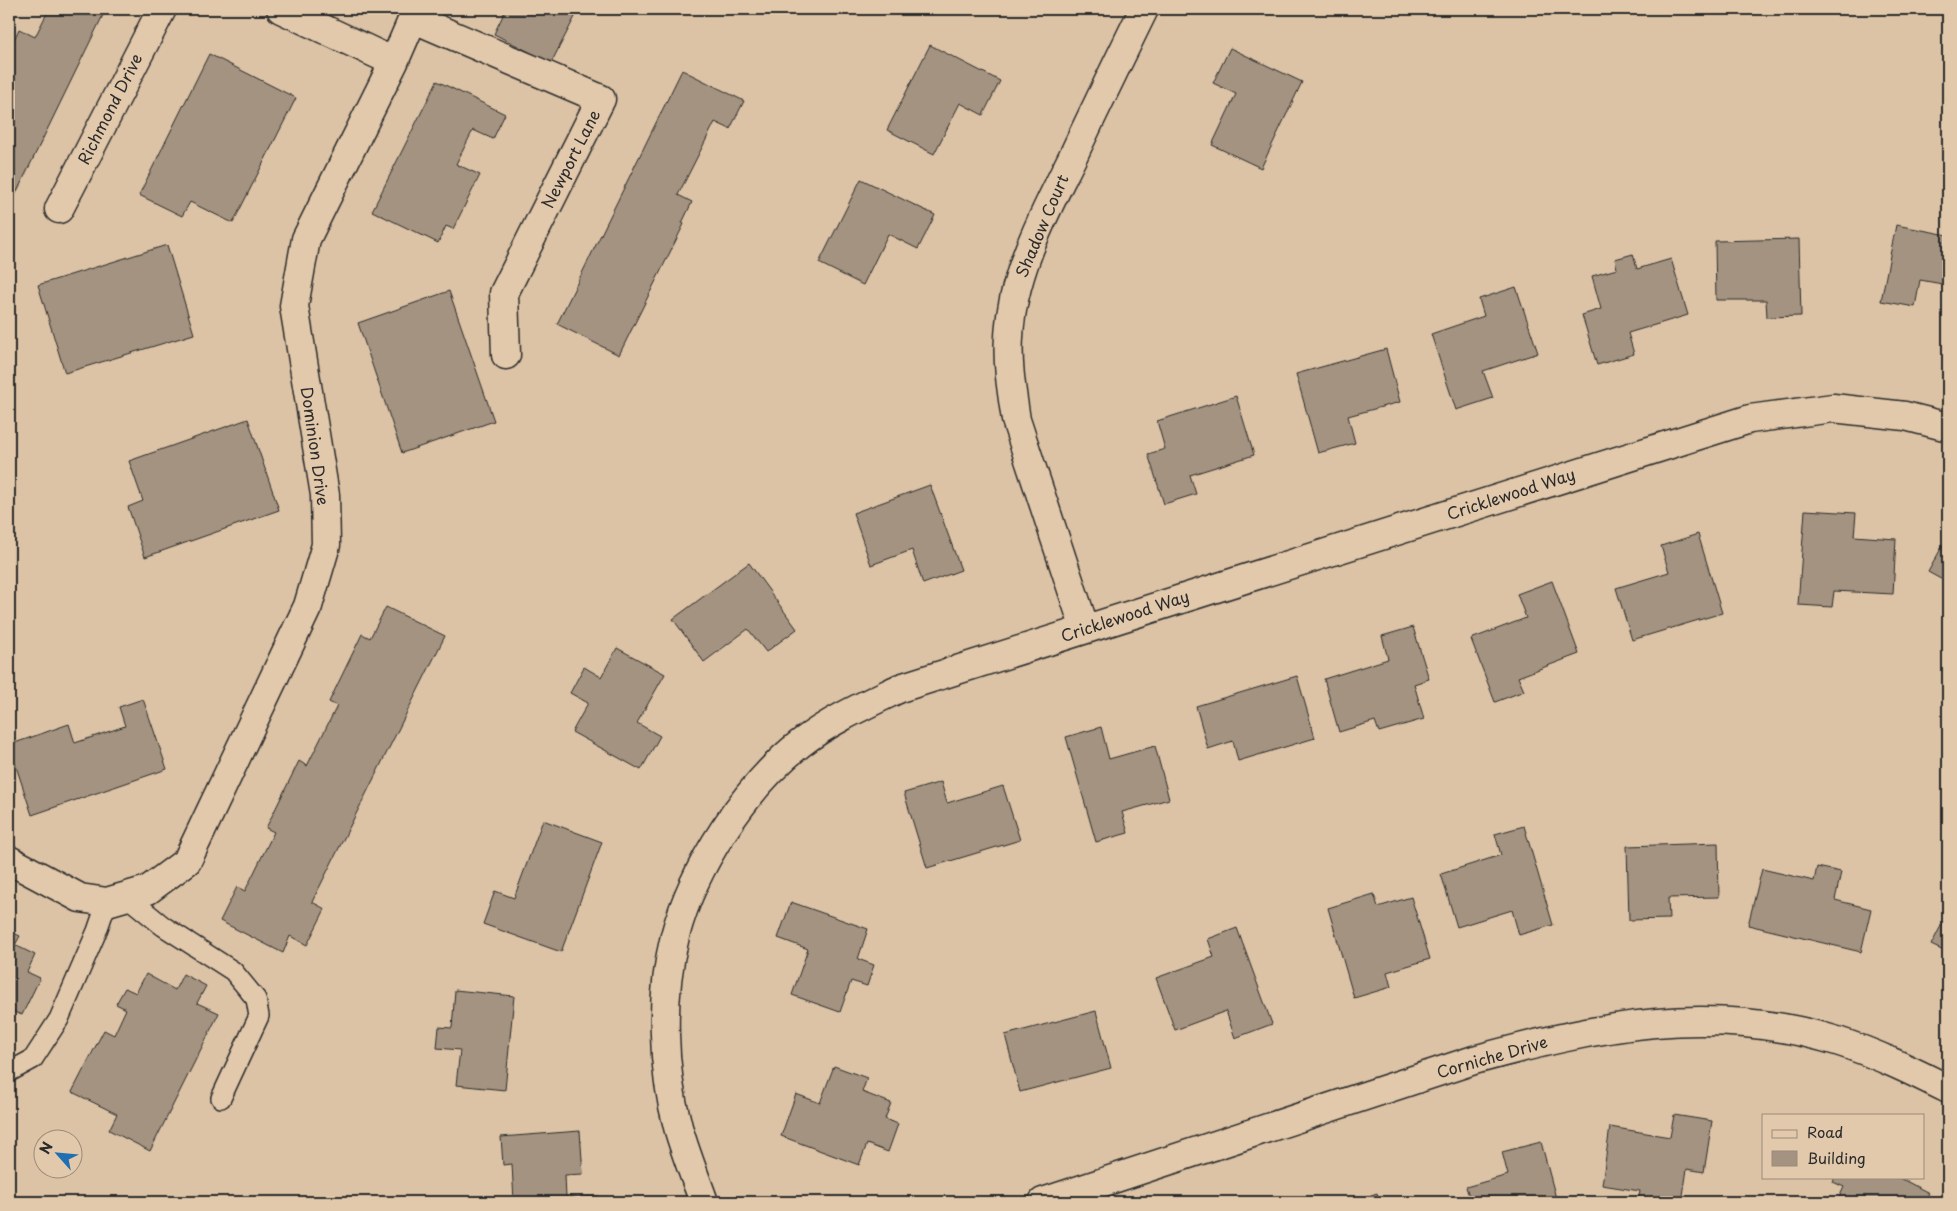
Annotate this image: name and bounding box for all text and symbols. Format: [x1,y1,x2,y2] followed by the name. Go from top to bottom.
[71,49,147,168] street label: Richmond Drive
[535,105,605,212] street label: Newport Lane
[1009,170,1074,281] street label: Shadow Court
[296,385,336,507] street label: Dominion Drive
[1443,461,1578,525] street label: Cricklewood Way
[1057,583,1192,647] street label: Cricklewood Way
[1434,1029,1550,1083] street label: Corniche Drive
[1762,1114,1924,1178] legend
[1807,1120,1843,1143] text: Road
[32,1128,82,1178] north arrow
[34,1138,58,1158] text: N
[1807,1146,1866,1169] text: Building

